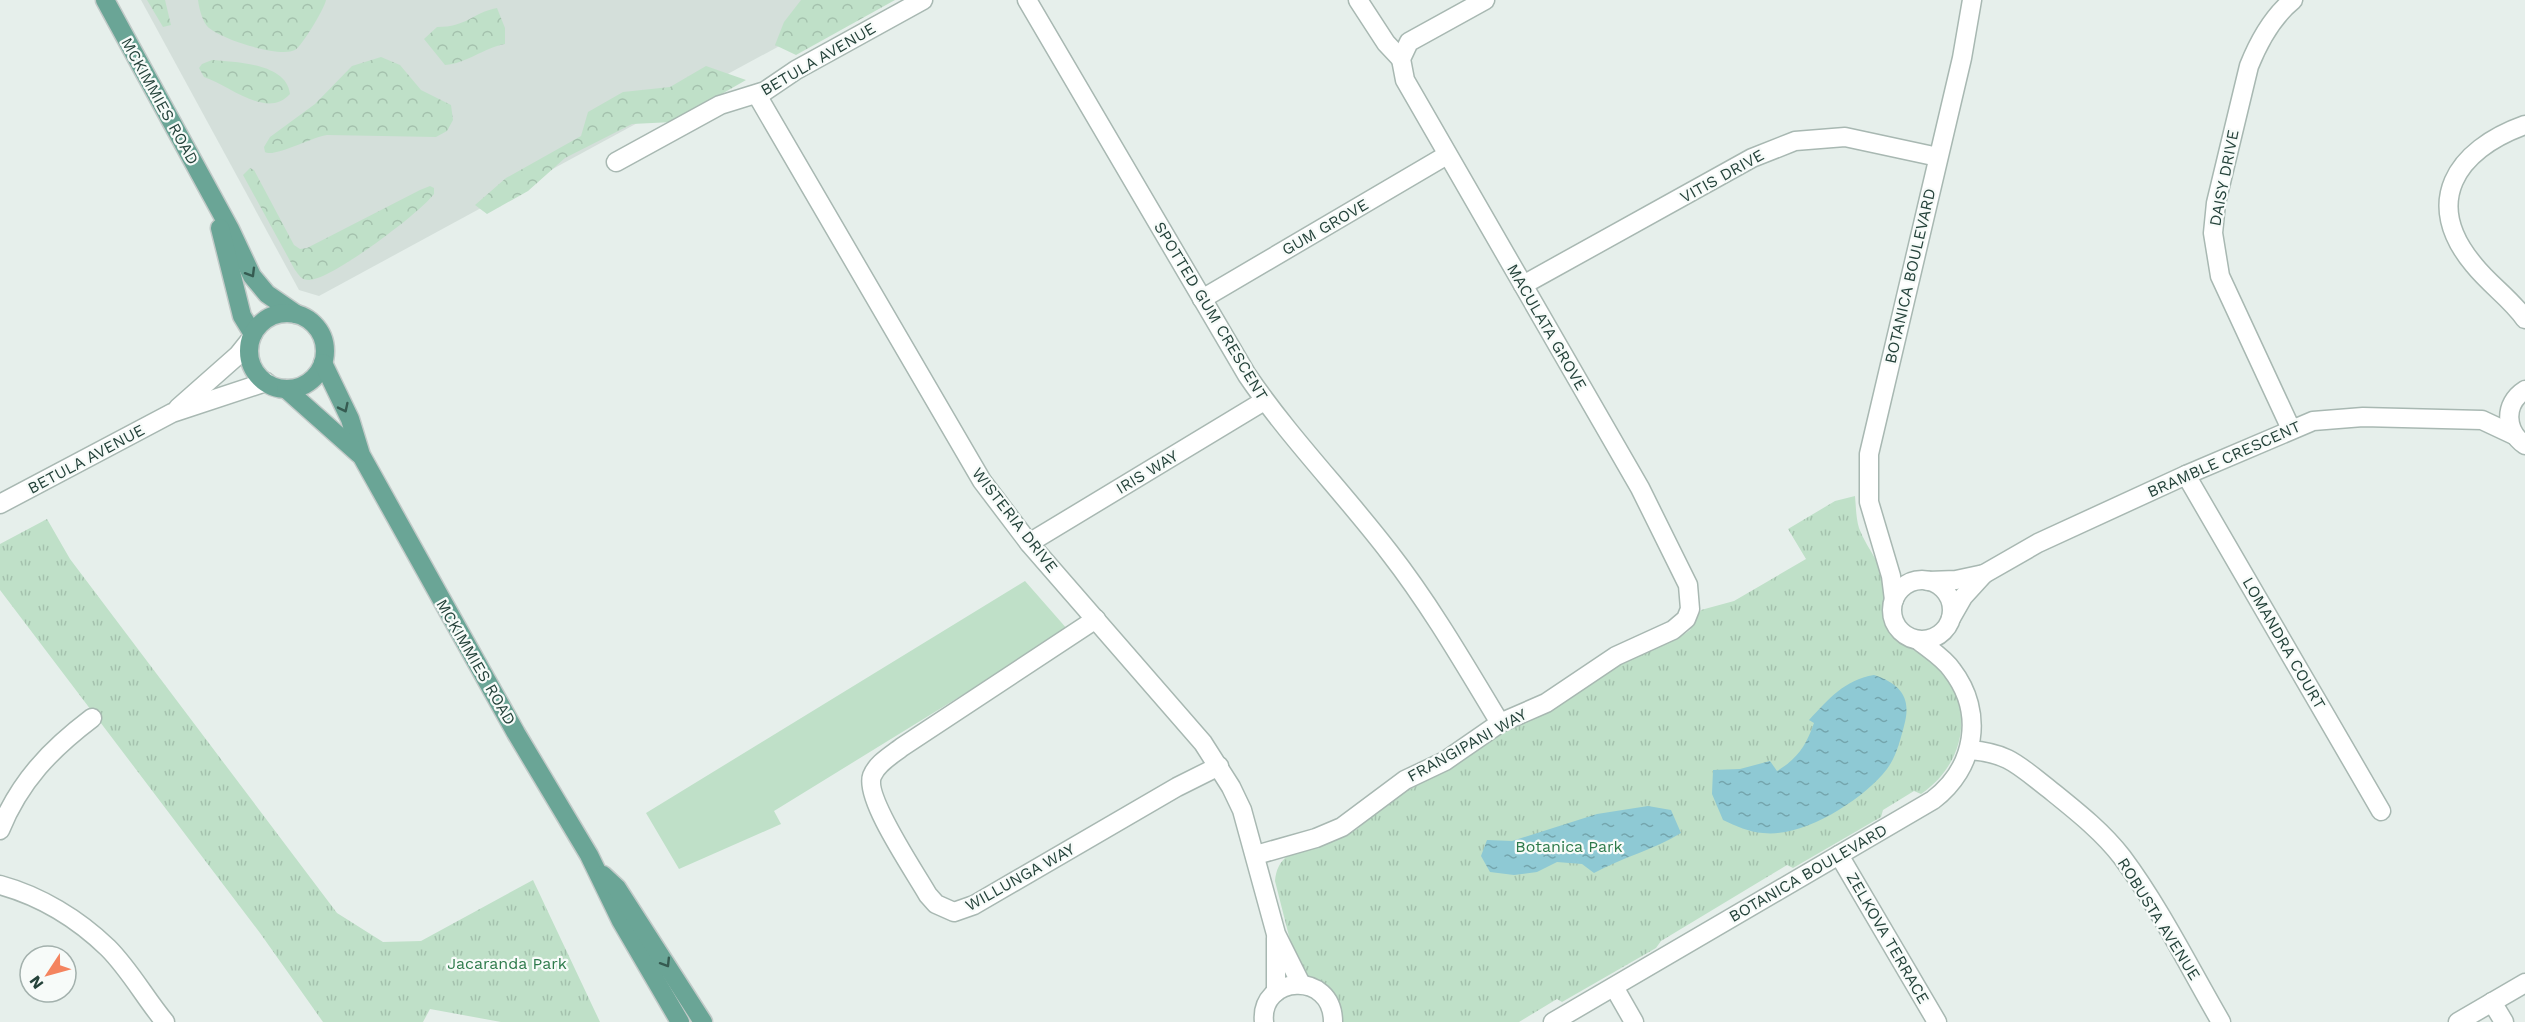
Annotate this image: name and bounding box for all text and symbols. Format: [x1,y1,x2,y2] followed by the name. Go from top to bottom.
[757,18,879,100] street label: BETULA AVENUE
[117,34,203,168] street label: MCKIMMIES ROAD
[2205,128,2243,228] street label: DAISY DRIVE
[1677,145,1767,207] street label: VITIS DRIVE
[1881,186,1939,366] street label: BOTANICA BOULEVARD
[1278,195,1372,259] street label: GUM GROVE
[1150,218,1272,404] street label: SPOTTED GUM CRESCENT
[1503,260,1591,394] street label: MACULATA GROVE
[244,267,256,277] one-way arrow
[337,402,349,413] one-way arrow
[2144,416,2304,501] street label: BRAMBLE CRESCENT
[24,420,148,498] street label: BETULA AVENUE
[1113,446,1181,498] street label: IRIS WAY
[968,464,1062,576] street label: WISTERIA DRIVE
[2239,574,2330,713] street label: LOMANDRA COURT
[432,596,520,728] street label: MCKIMMIES ROAD
[1404,704,1530,786] street label: FRANGIPANI WAY
[1726,820,1890,926] street label: BOTANICA BOULEVARD
[1515,837,1623,856] park label: Botanica Park
[962,839,1078,915] street label: WILLUNGA WAY
[2114,854,2204,984] street label: ROBUSTA AVENUE
[1843,869,1933,1007] street label: ZELKOVA TERRACE
[18,944,78,1004] north arrow
[447,954,567,973] park label: Jacaranda Park
[659,956,670,967] one-way arrow
[25,972,47,993] text: N

